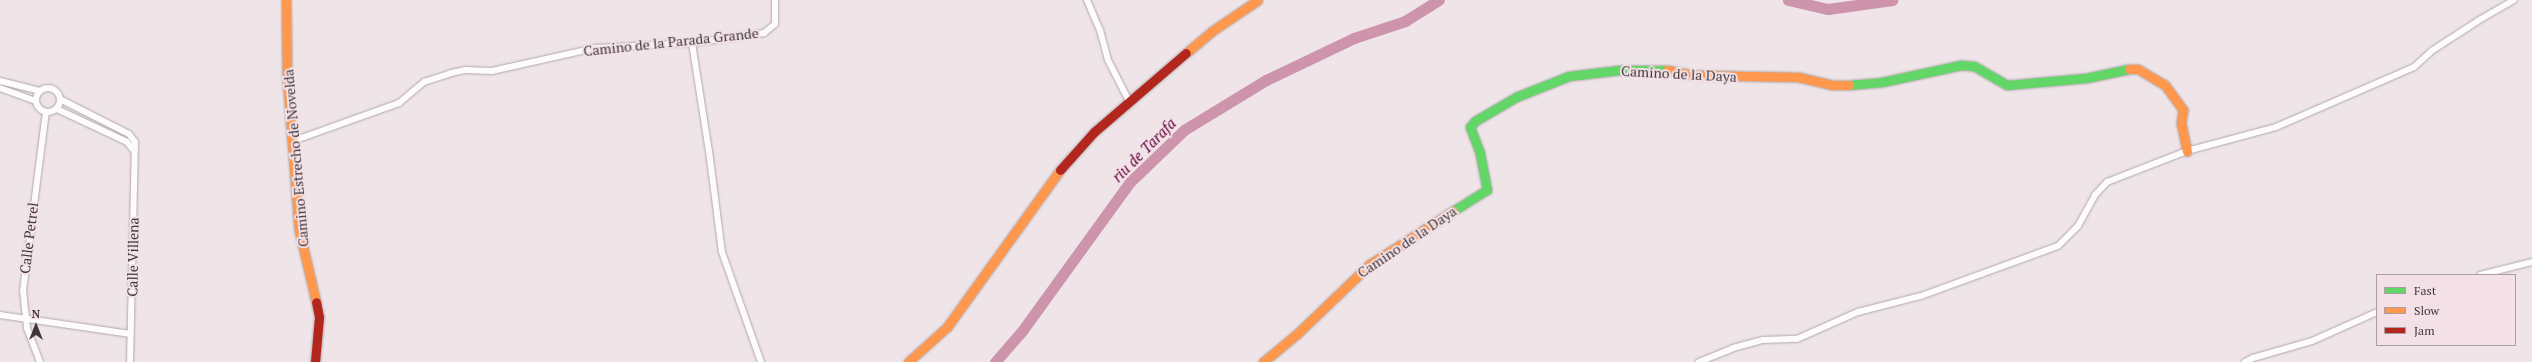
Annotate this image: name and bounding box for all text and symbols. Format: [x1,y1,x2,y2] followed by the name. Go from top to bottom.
[583,24,759,60] street label: Camino de la Parada Grande
[1621,63,1737,85] street label: Camino de la Daya
[280,68,312,248] street label: Camino Estrecho de Novelda
[1108,114,1180,186] water label: riu de Tarafa
[16,201,42,275] street label: Calle Petrel
[1354,203,1460,281] street label: Camino de la Daya
[124,217,142,297] street label: Calle Villena
[2376,274,2516,346] legend
[2414,283,2436,298] text: Fast
[2414,303,2439,318] text: Slow
[16,306,56,346] north arrow
[32,307,40,321] text: N
[2414,323,2435,338] text: Jam

